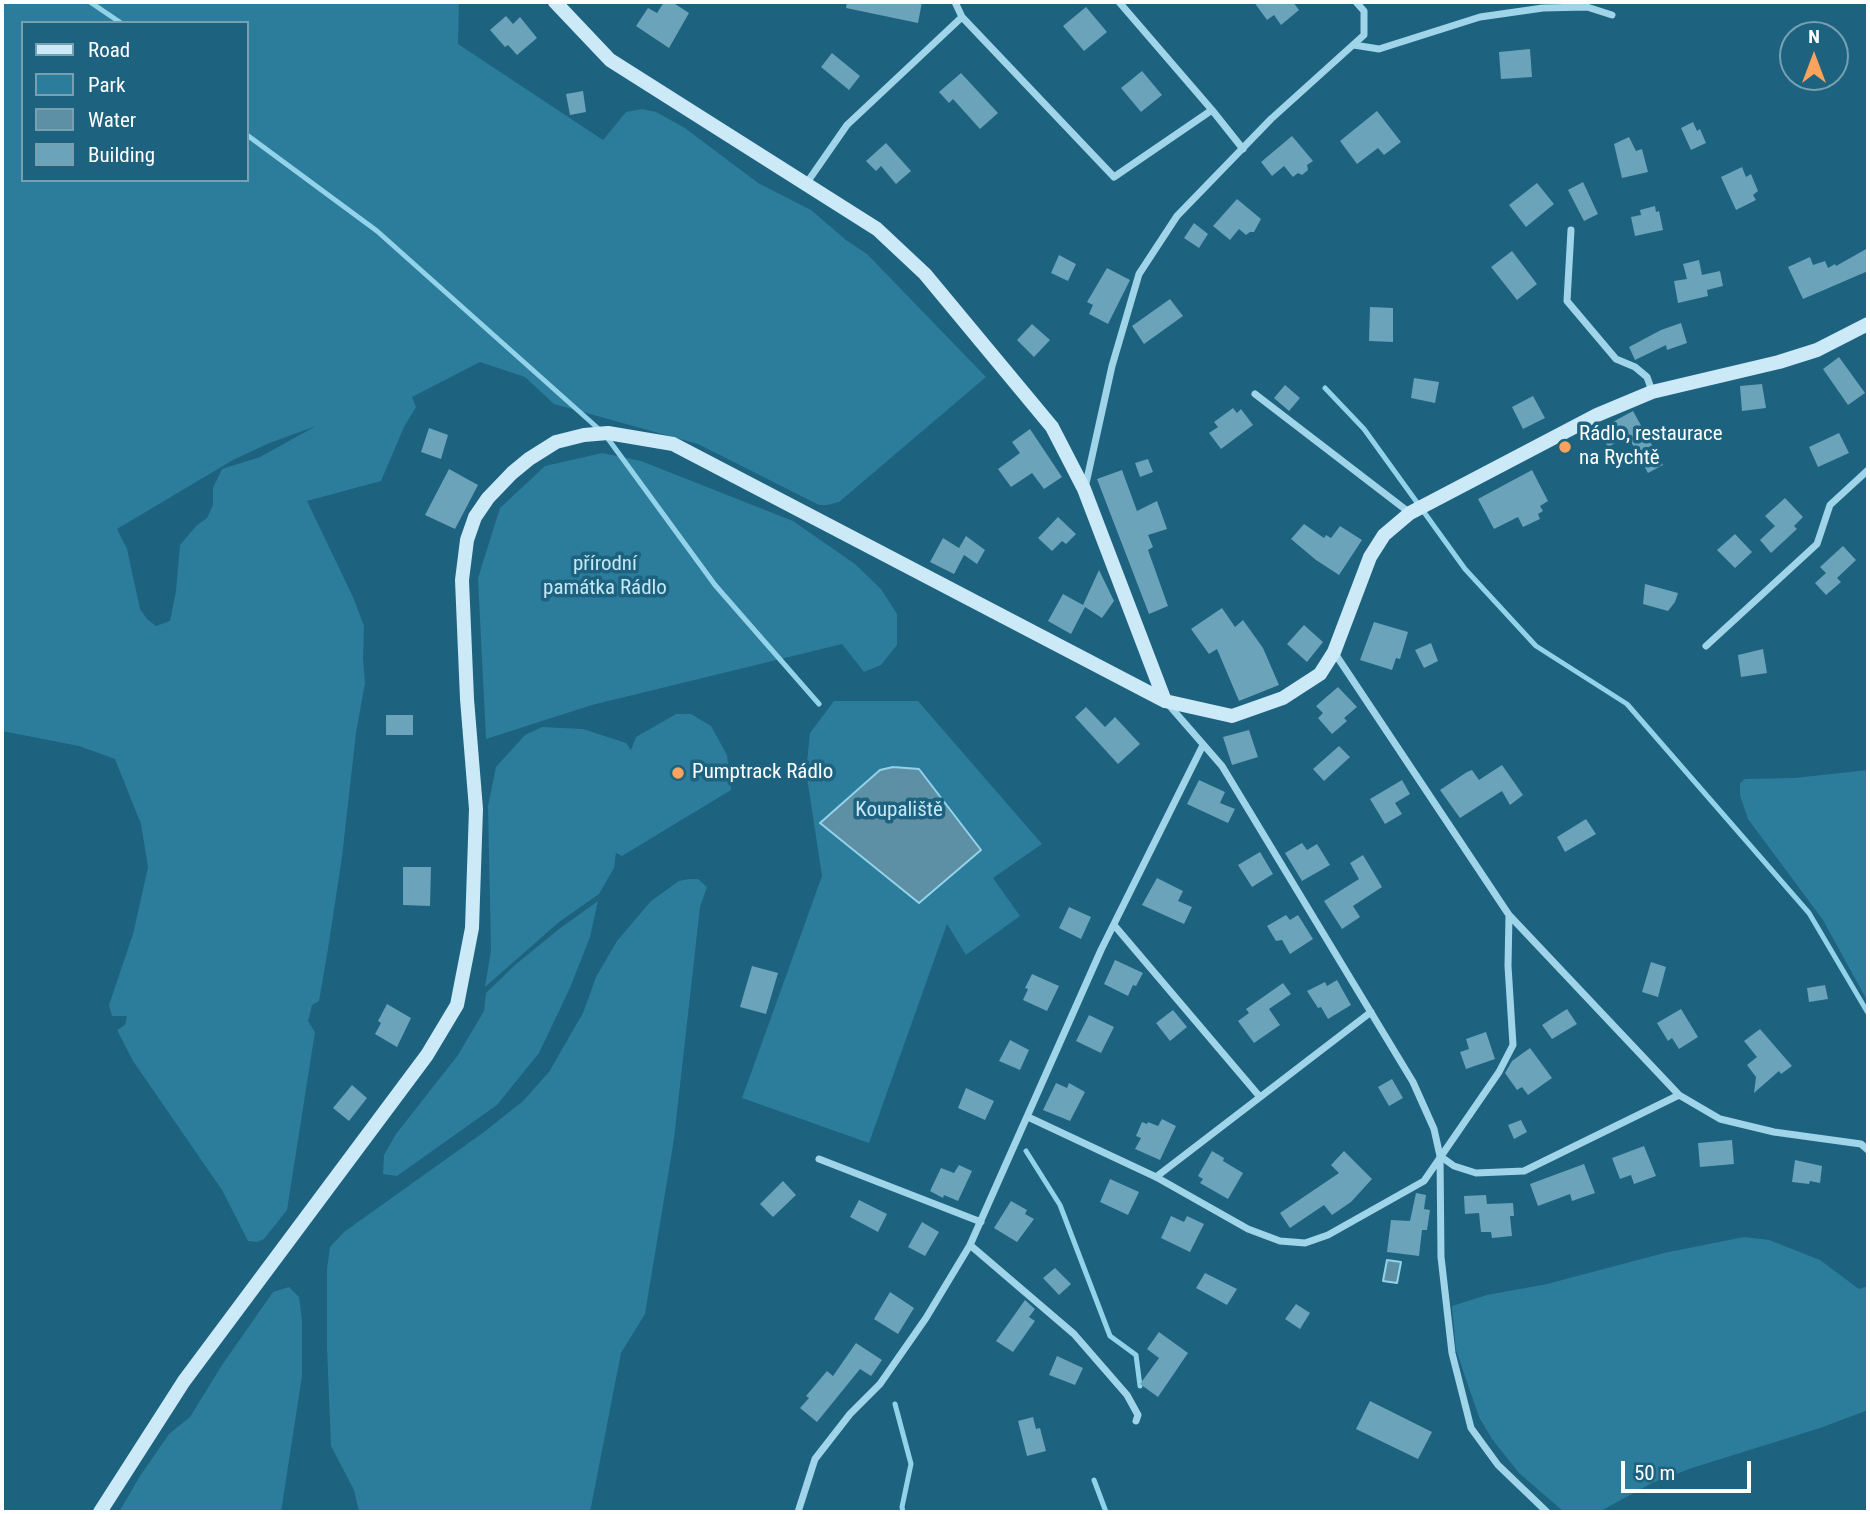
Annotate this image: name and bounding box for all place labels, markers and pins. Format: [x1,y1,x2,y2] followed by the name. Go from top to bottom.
[1579,422,1723,472] place label: Rádlo, restaurace na Rychtě
[1557,439,1573,455] marker: Rádlo, restaurace na Rychtě
[692,760,833,786] place label: Pumptrack Rádlo
[670,765,686,781] marker: Pumptrack Rádlo

